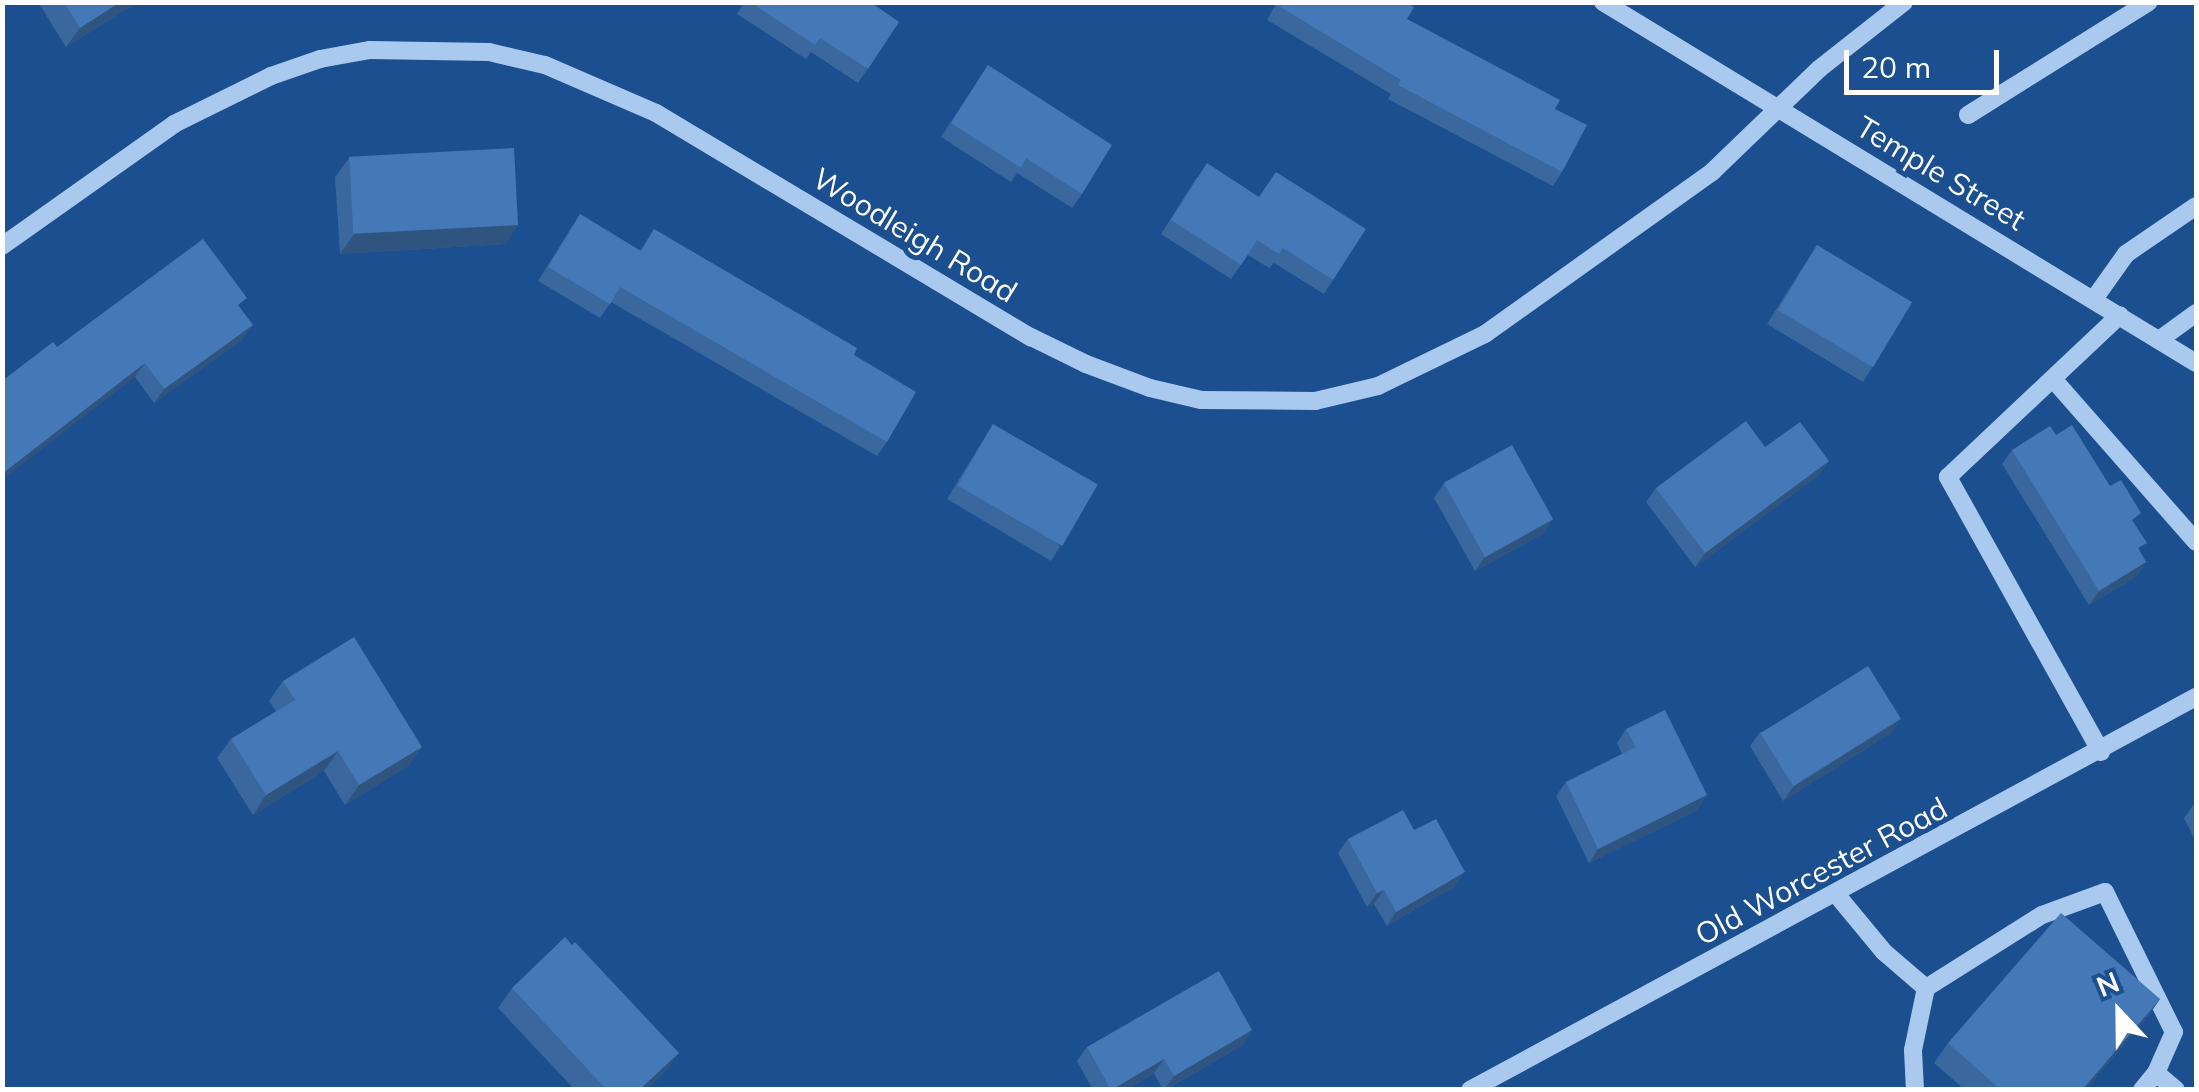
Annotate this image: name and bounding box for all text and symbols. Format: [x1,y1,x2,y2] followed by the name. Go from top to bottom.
[1849,30,2004,92] scale bar
[1861,48,1931,86] text: 20 m
[1850,108,2032,238] street label: Temple Street
[807,160,1023,310] street label: Woodleigh Road
[1689,789,1953,953] street label: Old Worcester Road
[2069,962,2169,1062] north arrow
[2091,964,2124,1004] text: N

